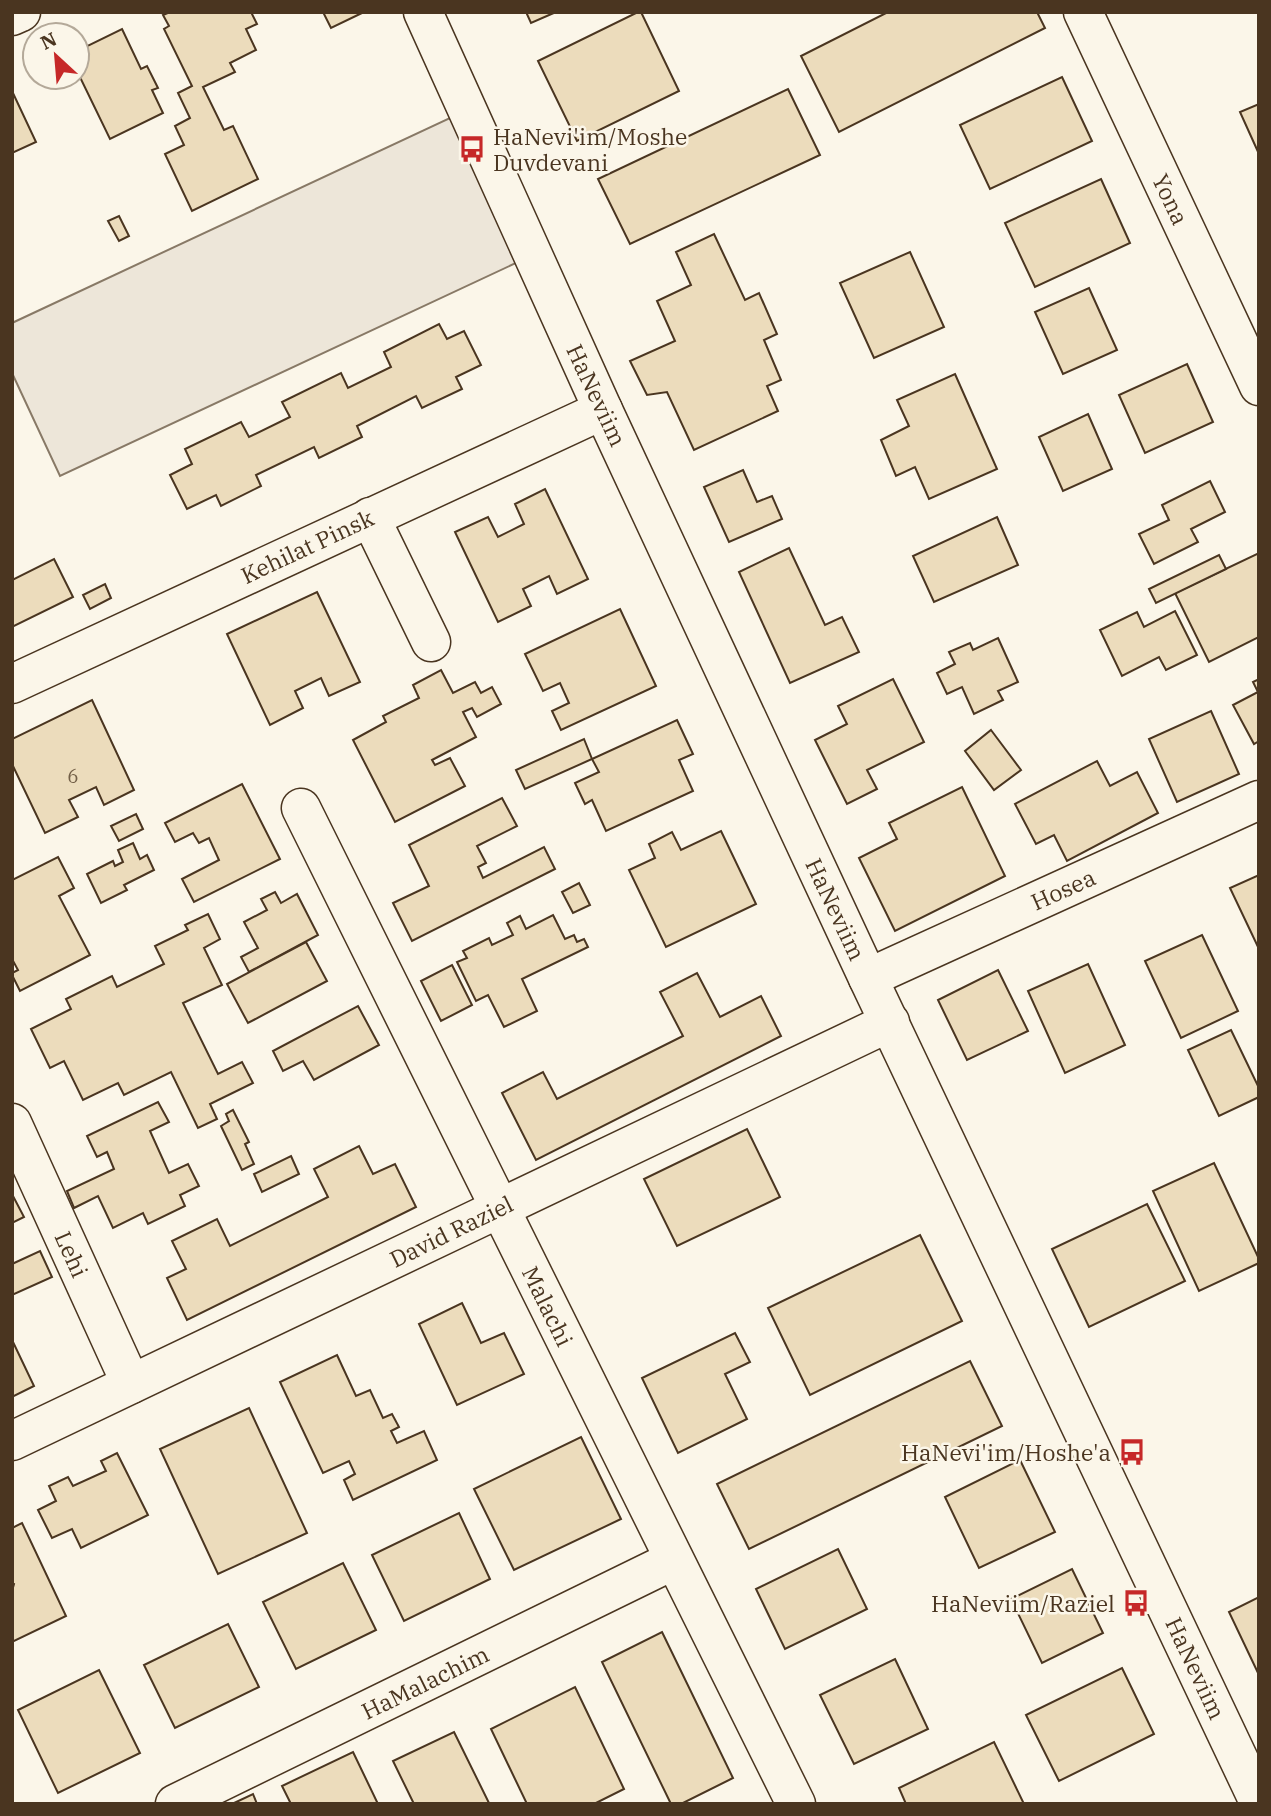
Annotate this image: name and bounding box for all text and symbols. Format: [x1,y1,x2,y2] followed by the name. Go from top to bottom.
[21,21,91,91] north arrow
[37,27,61,55] text: N
[493,121,687,177] place label: HaNevi'im/Moshe Duvdevani
[457,134,487,164] bus stop icon: HaNevi'im/Moshe Duvdevani
[1146,169,1196,229] street label: Yona
[560,339,634,451] street label: HaNeviim
[236,502,379,590] street label: Kehilat Pinsk
[67,764,79,788] house number: 6
[799,853,873,965] street label: HaNeviim
[1026,862,1100,916] street label: Hosea
[384,1188,518,1274] street label: David Raziel
[49,1226,95,1282] street label: Lehi
[516,1261,580,1351] street label: Malachi
[901,1437,1111,1467] place label: HaNevi'im/Hoshe'a
[1117,1437,1147,1467] bus stop icon: HaNevi'im/Hoshe'a
[931,1588,1115,1618] place label: HaNeviim/Raziel
[1121,1588,1151,1618] bus stop icon: HaNeviim/Raziel
[1159,1612,1233,1724] street label: HaNeviim
[356,1638,494,1726] street label: HaMalachim

